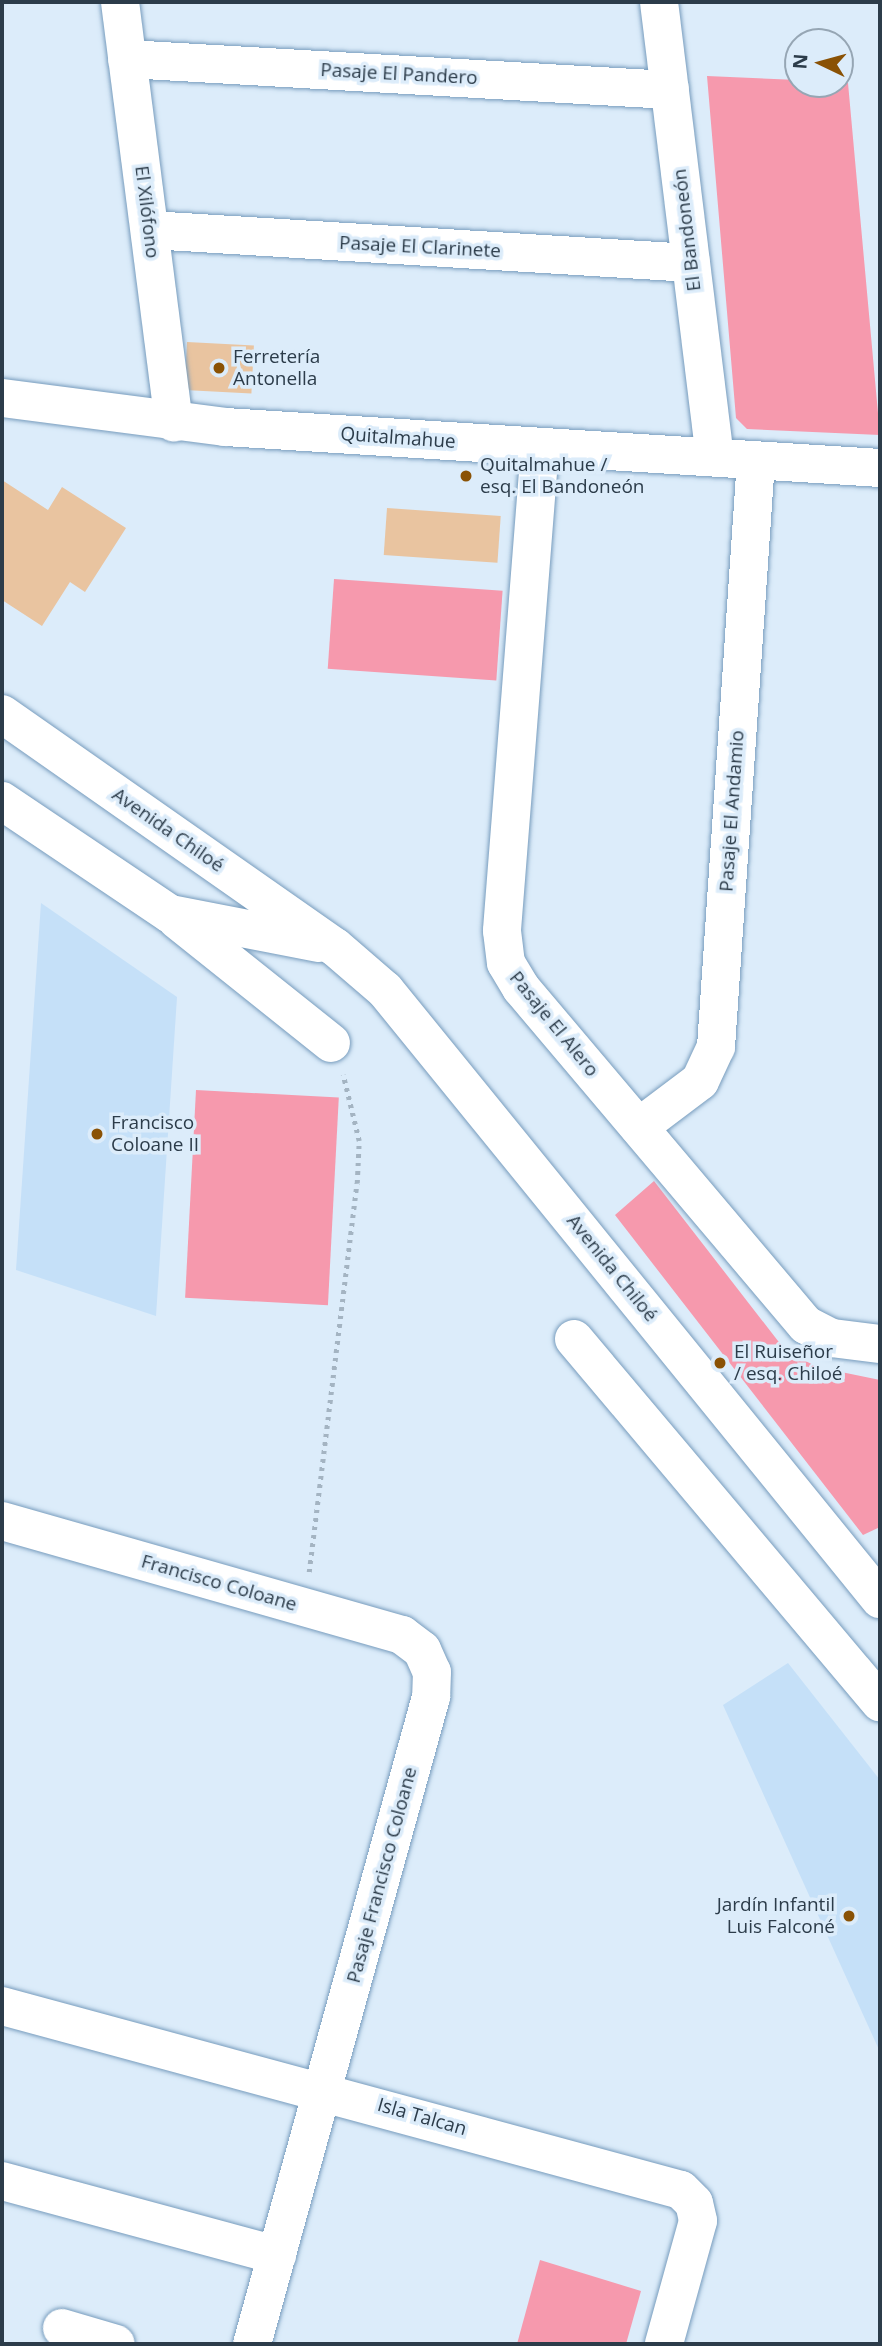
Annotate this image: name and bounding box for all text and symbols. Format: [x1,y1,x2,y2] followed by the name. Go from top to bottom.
[784,28,854,98] north arrow
[786,53,814,70] text: N
[320,58,478,90] street label: Pasaje El Pandero
[130,164,164,260] street label: El Xilófono
[668,167,706,293] street label: El Bandoneón
[339,231,501,263] street label: Pasaje El Clarinete
[233,346,320,390] place label: Ferretería Antonella
[211,360,227,376] marker: Ferretería Antonella
[340,423,456,453] street label: Quitalmahue
[480,454,645,498] place label: Quitalmahue / esq. El Bandoneón
[458,468,474,484] marker: Quitalmahue / esq. El Bandoneón
[715,729,749,893] street label: Pasaje El Andamio
[108,783,228,877] street label: Avenida Chiloé
[505,967,603,1081] street label: Pasaje El Alero
[111,1112,199,1156] place label: Francisco Coloane II
[89,1126,105,1142] marker: Francisco Coloane II
[562,1210,662,1326] street label: Avenida Chiloé
[734,1341,842,1385] place label: El Ruiseñor / esq. Chiloé
[712,1355,728,1371] marker: El Ruiseñor / esq. Chiloé
[139,1550,299,1616] street label: Francisco Coloane
[342,1764,422,1986] street label: Pasaje Francisco Coloane
[717,1894,835,1938] place label: Jardín Infantil Luis Falconé
[841,1908,857,1924] marker: Jardín Infantil Luis Falconé
[375,2093,469,2141] street label: Isla Talcan

